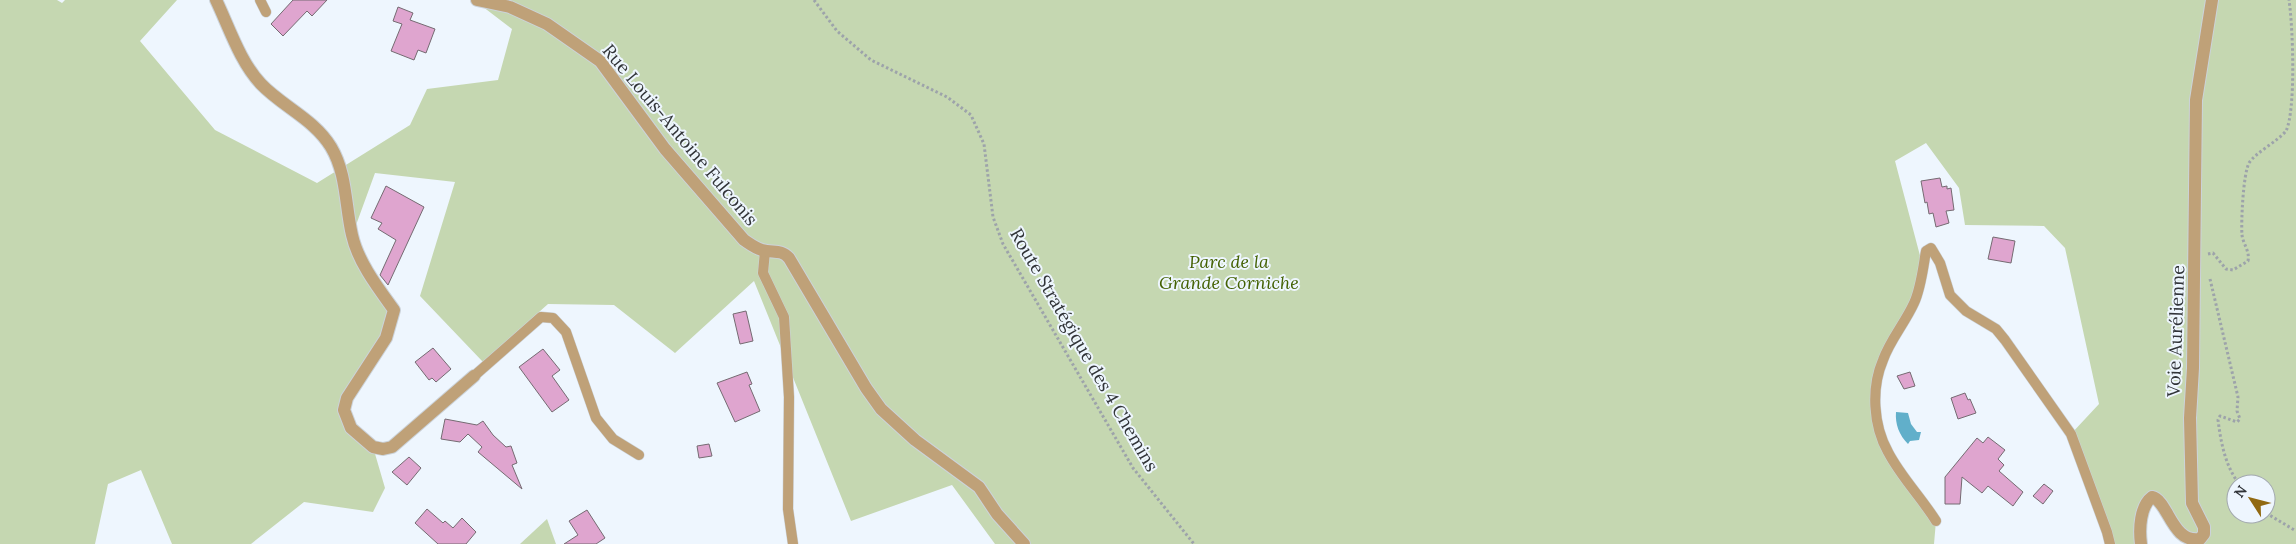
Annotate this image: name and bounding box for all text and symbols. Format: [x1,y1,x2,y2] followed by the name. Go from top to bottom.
[598,39,763,230] street label: Rue Louis-Antoine Fulconis
[1005,224,1164,476] street label: Route Stratégique des 4 Chemins
[1159,250,1299,294] park label: Parc de la Grande Corniche
[2162,264,2189,398] street label: Voie Aurélienne
[2226,474,2276,524] north arrow
[2230,482,2251,501] text: N

